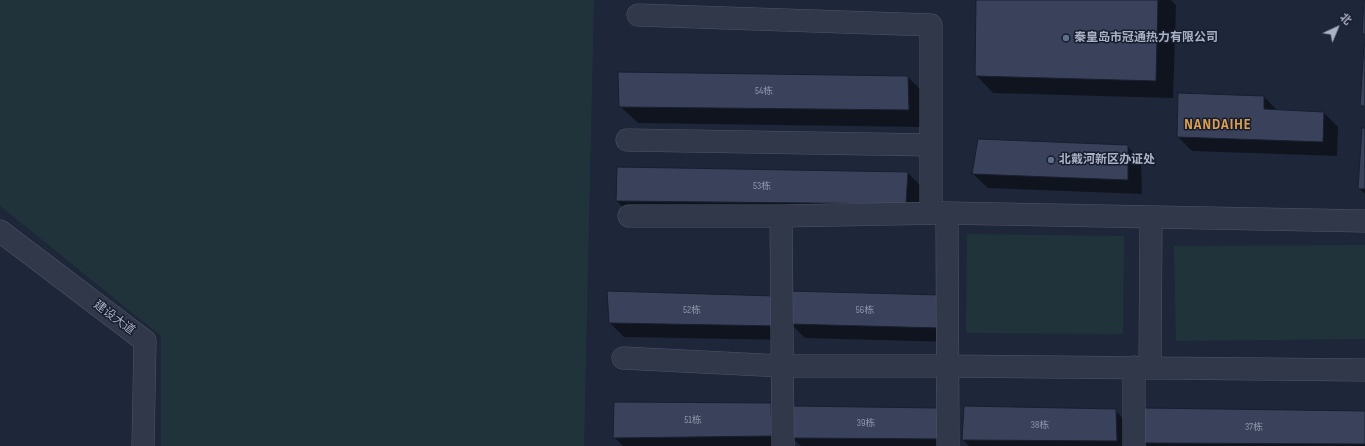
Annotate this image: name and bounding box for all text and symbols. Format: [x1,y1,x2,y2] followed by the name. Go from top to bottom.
[1317,8,1357,48] north arrow
[1337,11,1354,28] text: 北
[1074,31,1218,45] place label: 秦皇岛市冠通热力有限公司
[1061,33,1071,43] marker: 秦皇岛市冠通热力有限公司
[755,85,773,97] house number: 54栋
[1184,115,1252,135] district label: NANDAIHE
[1059,153,1155,167] place label: 北戴河新区办证处
[1046,155,1056,165] marker: 北戴河新区办证处
[753,180,771,192] house number: 53栋
[90,298,138,338] street label: 建设大道
[683,304,701,316] house number: 52栋
[856,304,874,316] house number: 56栋
[684,414,702,426] house number: 51栋
[857,417,875,429] house number: 39栋
[1031,419,1049,431] house number: 38栋
[1245,421,1263,433] house number: 37栋

